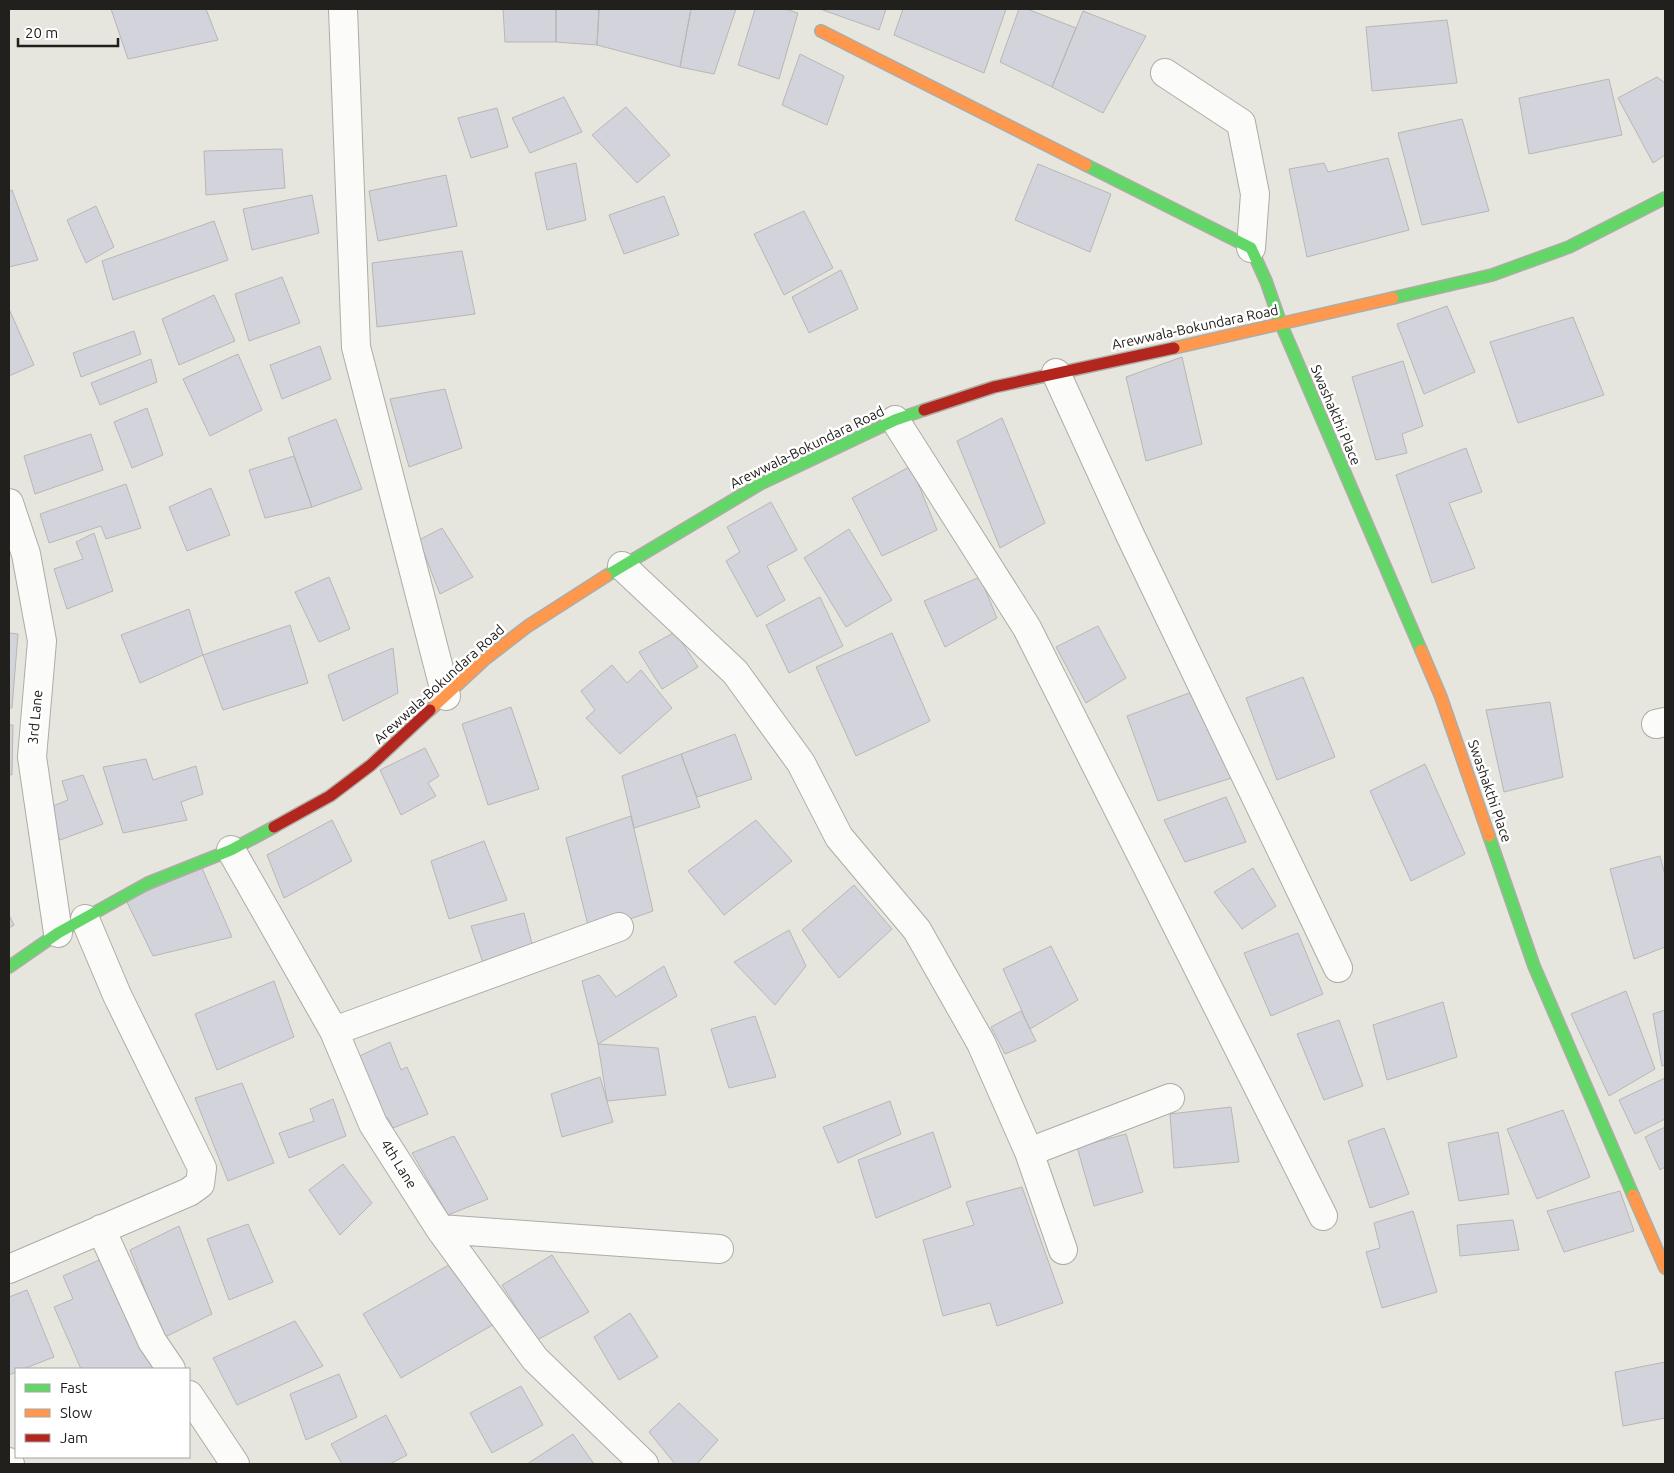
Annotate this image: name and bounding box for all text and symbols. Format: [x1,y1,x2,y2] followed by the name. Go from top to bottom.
[18,15,118,47] scale bar
[25,24,58,41] text: 20 m
[1110,302,1280,352] street label: Arewwala-Bokundara Road
[1308,363,1364,467] street label: Swashakthi Place
[727,403,887,491] street label: Arewwala-Bokundara Road
[371,621,507,747] street label: Arewwala-Bokundara Road
[25,689,45,745] street label: 3rd Lane
[1465,738,1515,844] street label: Swashakthi Place
[378,1137,420,1191] street label: 4th Lane
[15,1368,190,1458] legend
[60,1379,88,1396] text: Fast
[60,1404,93,1421] text: Slow
[60,1429,88,1446] text: Jam

